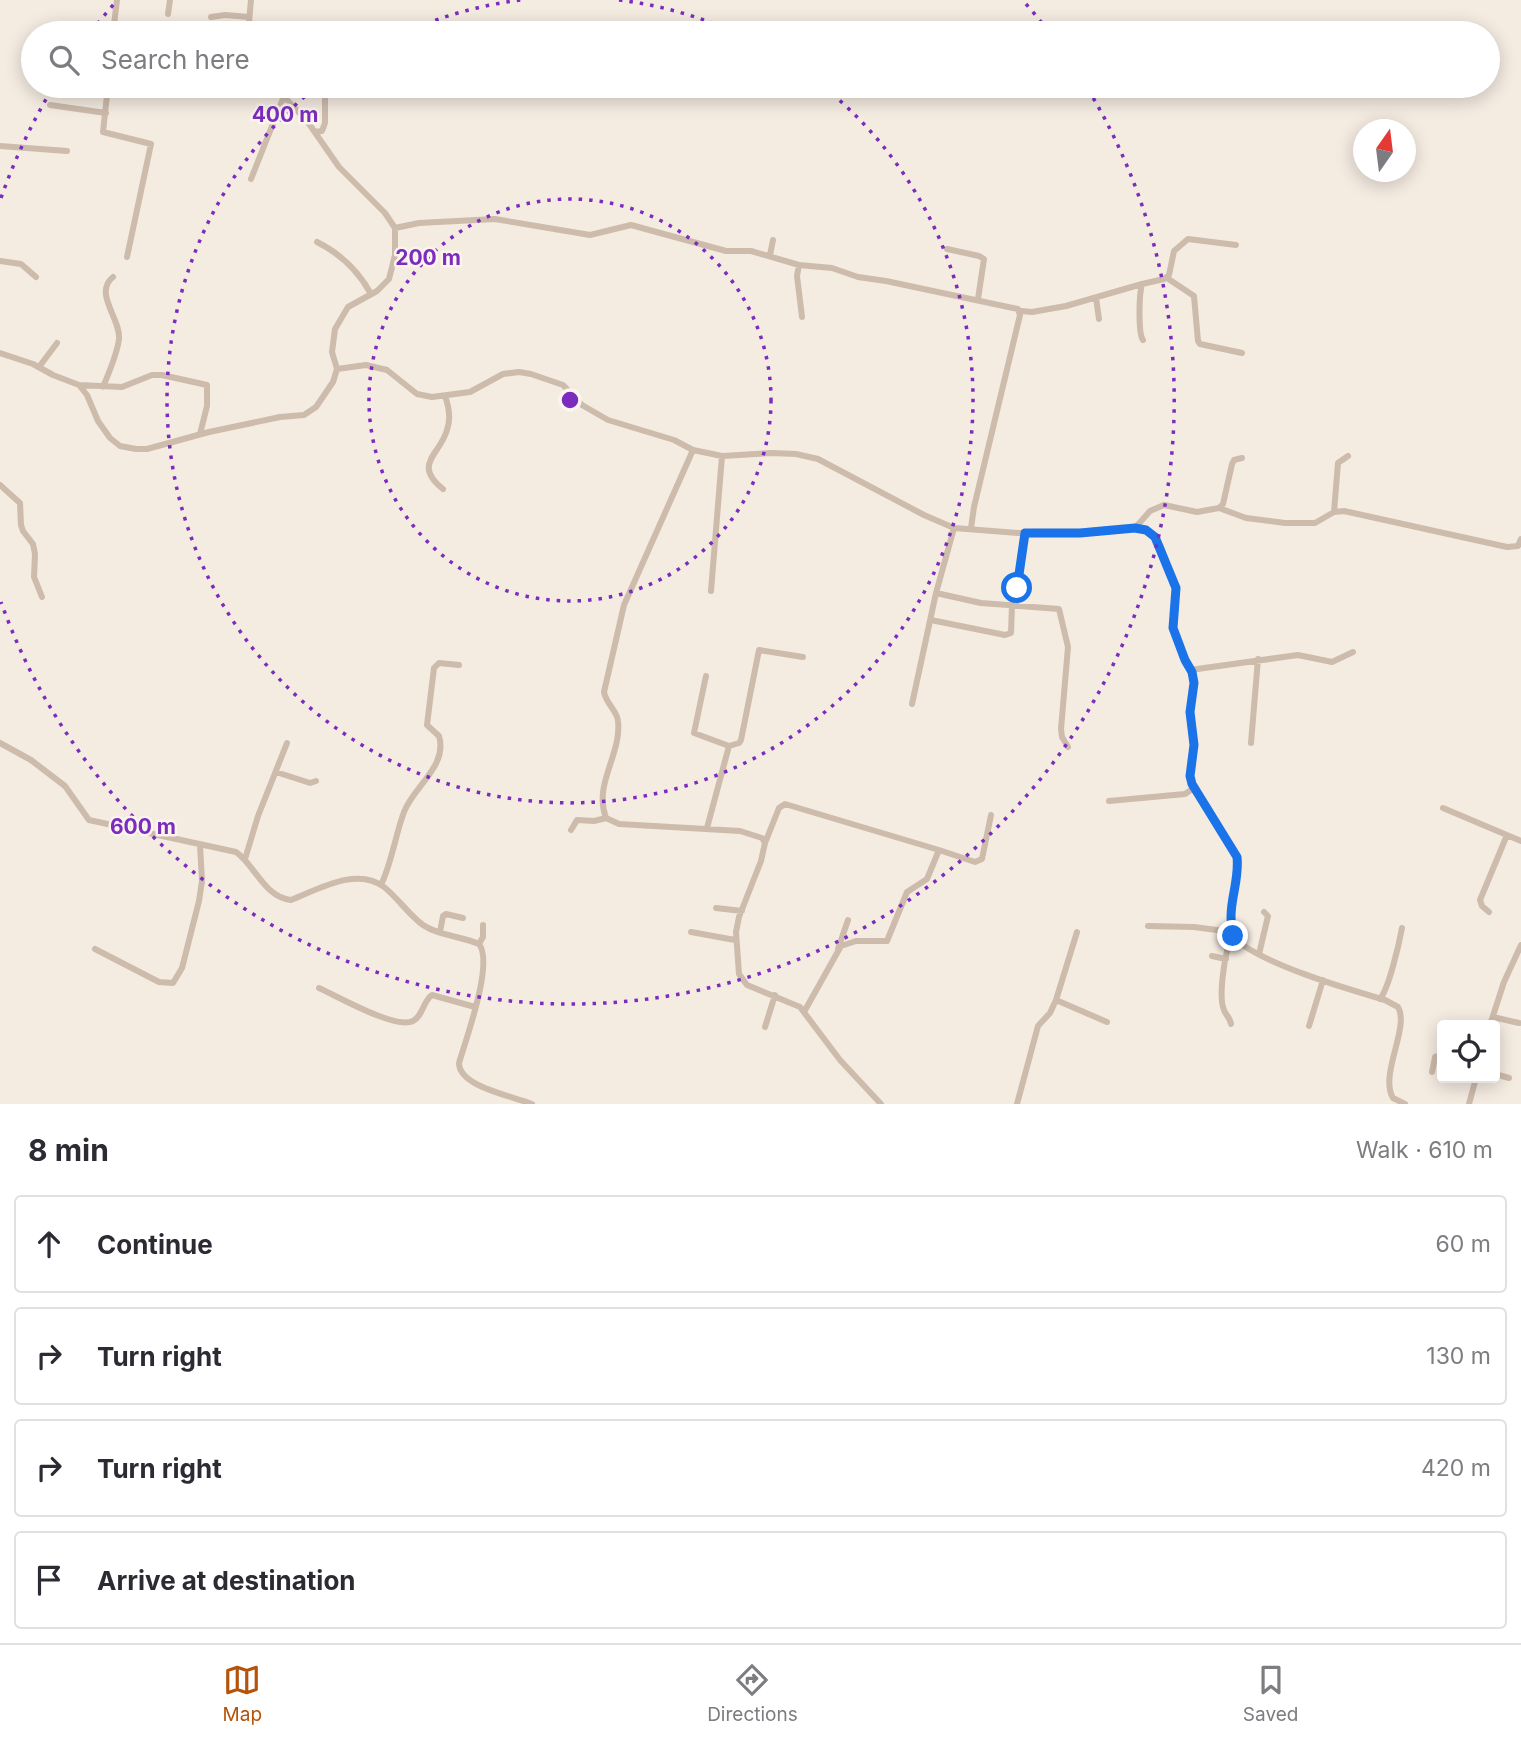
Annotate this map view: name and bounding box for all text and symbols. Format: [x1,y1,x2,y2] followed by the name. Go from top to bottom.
[21,21,1500,98] search box
[45,41,83,79] icon: search
[101,44,250,75] text: Search here
[252,102,318,127] text: 400 m
[1353,119,1416,182] north arrow
[395,245,461,270] text: 200 m
[558,388,582,412] centre of rings
[1001,572,1032,603] route start
[110,814,176,839] text: 600 m
[1217,920,1248,951] route end
[1437,1020,1500,1083] map controls
[1437,1020,1500,1083] button: locate
[28,1132,109,1168] text: 8 min
[1356,1136,1493,1164] text: Walk · 610 m
[30,1225,68,1263] icon: ahead
[97,1229,213,1260] text: Continue
[1436,1230,1491,1258] text: 60 m
[30,1337,68,1375] icon: right
[97,1341,222,1372] text: Turn right
[1426,1342,1491,1370] text: 130 m
[30,1449,68,1487] icon: right
[97,1453,222,1484] text: Turn right
[1421,1454,1491,1482] text: 420 m
[30,1561,68,1599] icon: arrive
[97,1565,356,1596] text: Arrive at destination
[223,1661,262,1726] tab: Map
[707,1661,798,1726] tab: Directions
[1243,1661,1298,1726] tab: Saved

